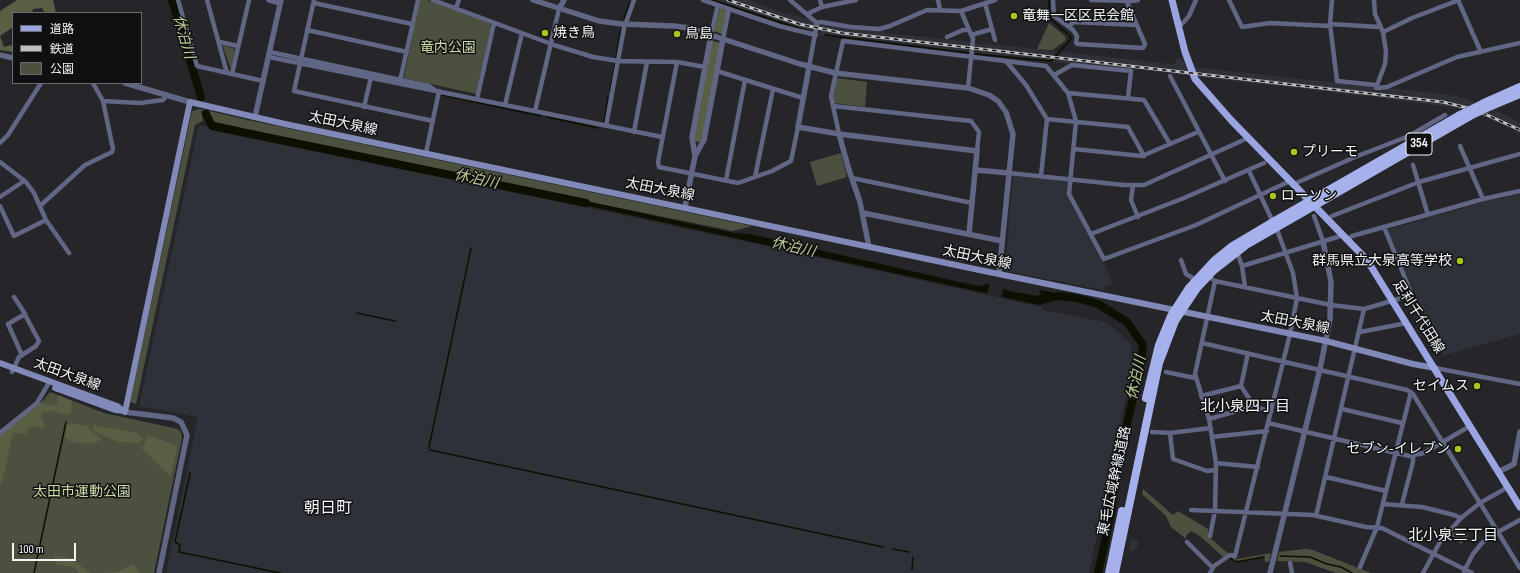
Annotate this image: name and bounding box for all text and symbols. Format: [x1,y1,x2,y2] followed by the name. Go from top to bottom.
[1022,8,1134,24] place label: 竜舞一区区民会館
[1009,11,1019,21] marker: 竜舞一区区民会館
[12,12,142,84] legend
[168,13,198,61] water label: 休泊川
[50,22,74,37] text: 道路
[553,25,595,41] place label: 焼き鳥
[685,26,713,42] place label: 鳥島
[540,28,550,38] marker: 焼き鳥
[672,29,682,39] marker: 鳥島
[420,40,476,56] park label: 竜内公園
[50,42,74,57] text: 鉄道
[50,62,74,77] text: 公園
[307,109,379,139] street label: 太田大泉線
[1406,133,1432,155] road number: 354
[1302,144,1358,160] place label: プリーモ
[1289,147,1299,157] marker: プリーモ
[452,167,500,193] water label: 休泊川
[624,175,696,205] street label: 太田大泉線
[1281,188,1337,204] place label: ローソン
[1268,191,1278,201] marker: ローソン
[769,234,817,262] water label: 休泊川
[941,243,1013,273] street label: 太田大泉線
[1312,253,1452,269] place label: 群馬県立大泉高等学校
[1455,256,1465,266] marker: 群馬県立大泉高等学校
[1389,277,1447,357] street label: 足利千代田線
[1259,308,1331,338] street label: 太田大泉線
[1124,354,1150,402] water label: 休泊川
[31,355,103,395] street label: 太田大泉線
[1413,378,1469,394] place label: セイムス
[1472,381,1482,391] marker: セイムス
[1200,398,1290,416] district label: 北小泉四丁目
[1095,424,1135,538] street label: 東毛広域幹線道路
[1347,441,1450,457] place label: セブン-イレブン
[1453,444,1463,454] marker: セブン-イレブン
[33,484,131,500] park label: 太田市運動公園
[304,499,352,519] district label: 朝日町
[1408,527,1498,545] district label: 北小泉三丁目
[14,535,78,561] scale bar
[19,542,44,557] text: 100 m

